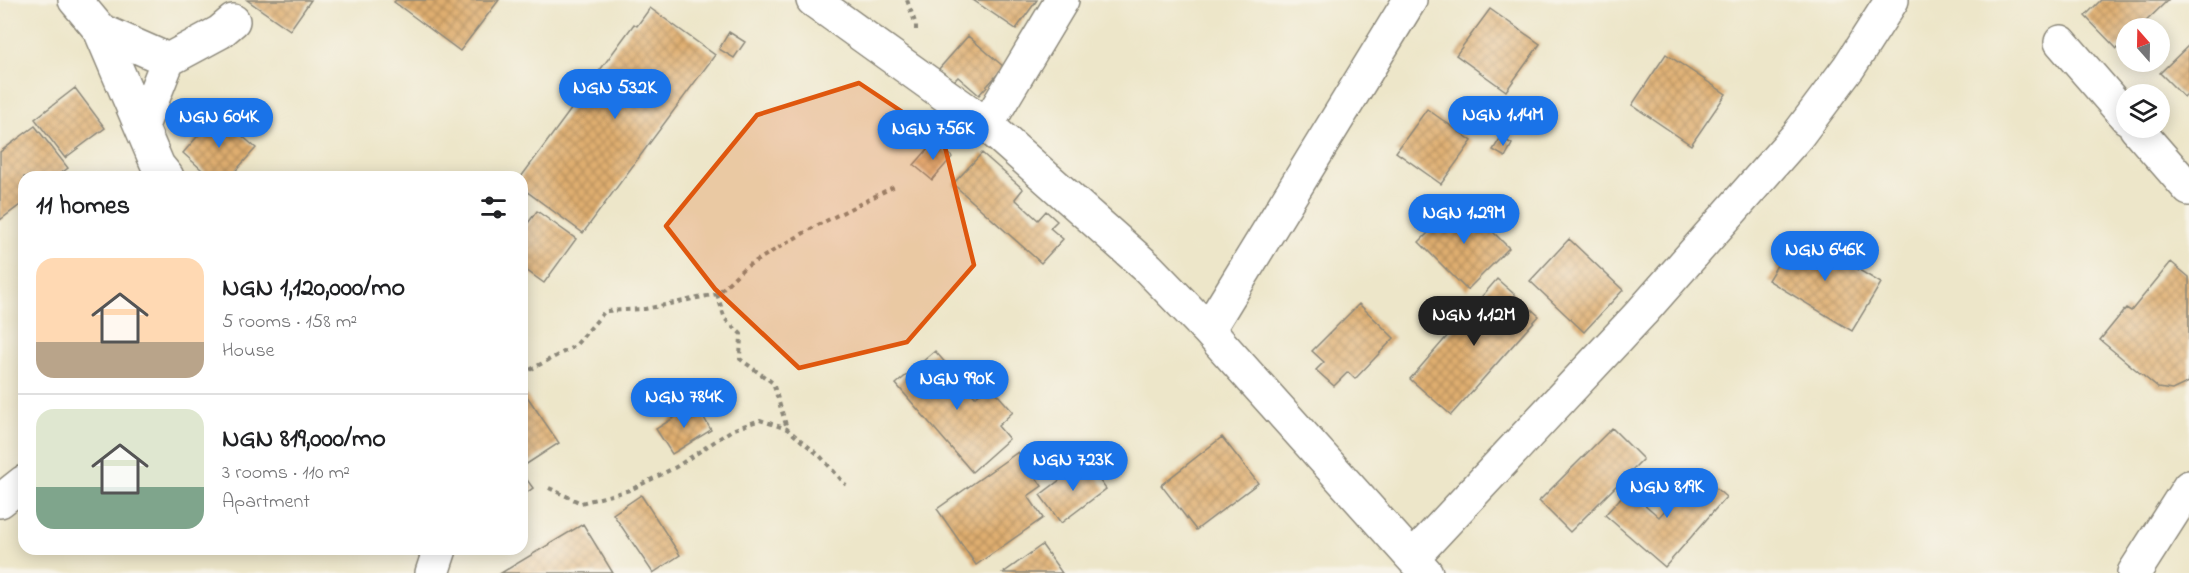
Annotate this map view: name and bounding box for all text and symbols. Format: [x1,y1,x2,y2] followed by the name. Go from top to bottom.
[2116,18,2170,72] north arrow
[2116,18,2170,138] map controls
[553,69,677,120] pin: NGN 532K
[573,74,657,103] text: NGN 532K
[2116,84,2170,138] button: layers
[1434,96,1572,147] pin: NGN 1.14M
[157,98,281,149] pin: NGN 604K
[1462,101,1544,130] text: NGN 1.14M
[179,103,259,132] text: NGN 604K
[871,110,995,161] pin: NGN 756K
[892,115,974,144] text: NGN 756K
[36,188,130,226] text: 11 homes
[477,191,510,224] icon: filters
[1395,194,1533,245] pin: NGN 1.29M
[1422,199,1506,228] text: NGN 1.29M
[1763,231,1887,282] pin: NGN 646K
[1785,236,1865,265] text: NGN 646K
[222,270,405,308] text: NGN 1,120,000/mo
[84,282,156,354] icon: home
[1405,296,1543,347] pin: NGN 1.12M
[1432,301,1516,330] text: NGN 1.12M
[222,308,357,337] text: 5 rooms · 158 m²
[222,337,275,366] text: House
[895,360,1019,411] pin: NGN 990K
[920,365,994,394] text: NGN 990K
[622,378,746,429] pin: NGN 784K
[645,383,723,412] text: NGN 784K
[222,421,386,459] text: NGN 819,000/mo
[84,433,156,505] icon: home
[1011,441,1135,492] pin: NGN 723K
[1033,446,1113,475] text: NGN 723K
[222,459,350,488] text: 3 rooms · 110 m²
[1605,468,1729,519] pin: NGN 819K
[1630,473,1704,502] text: NGN 819K
[222,488,310,517] text: Apartment

